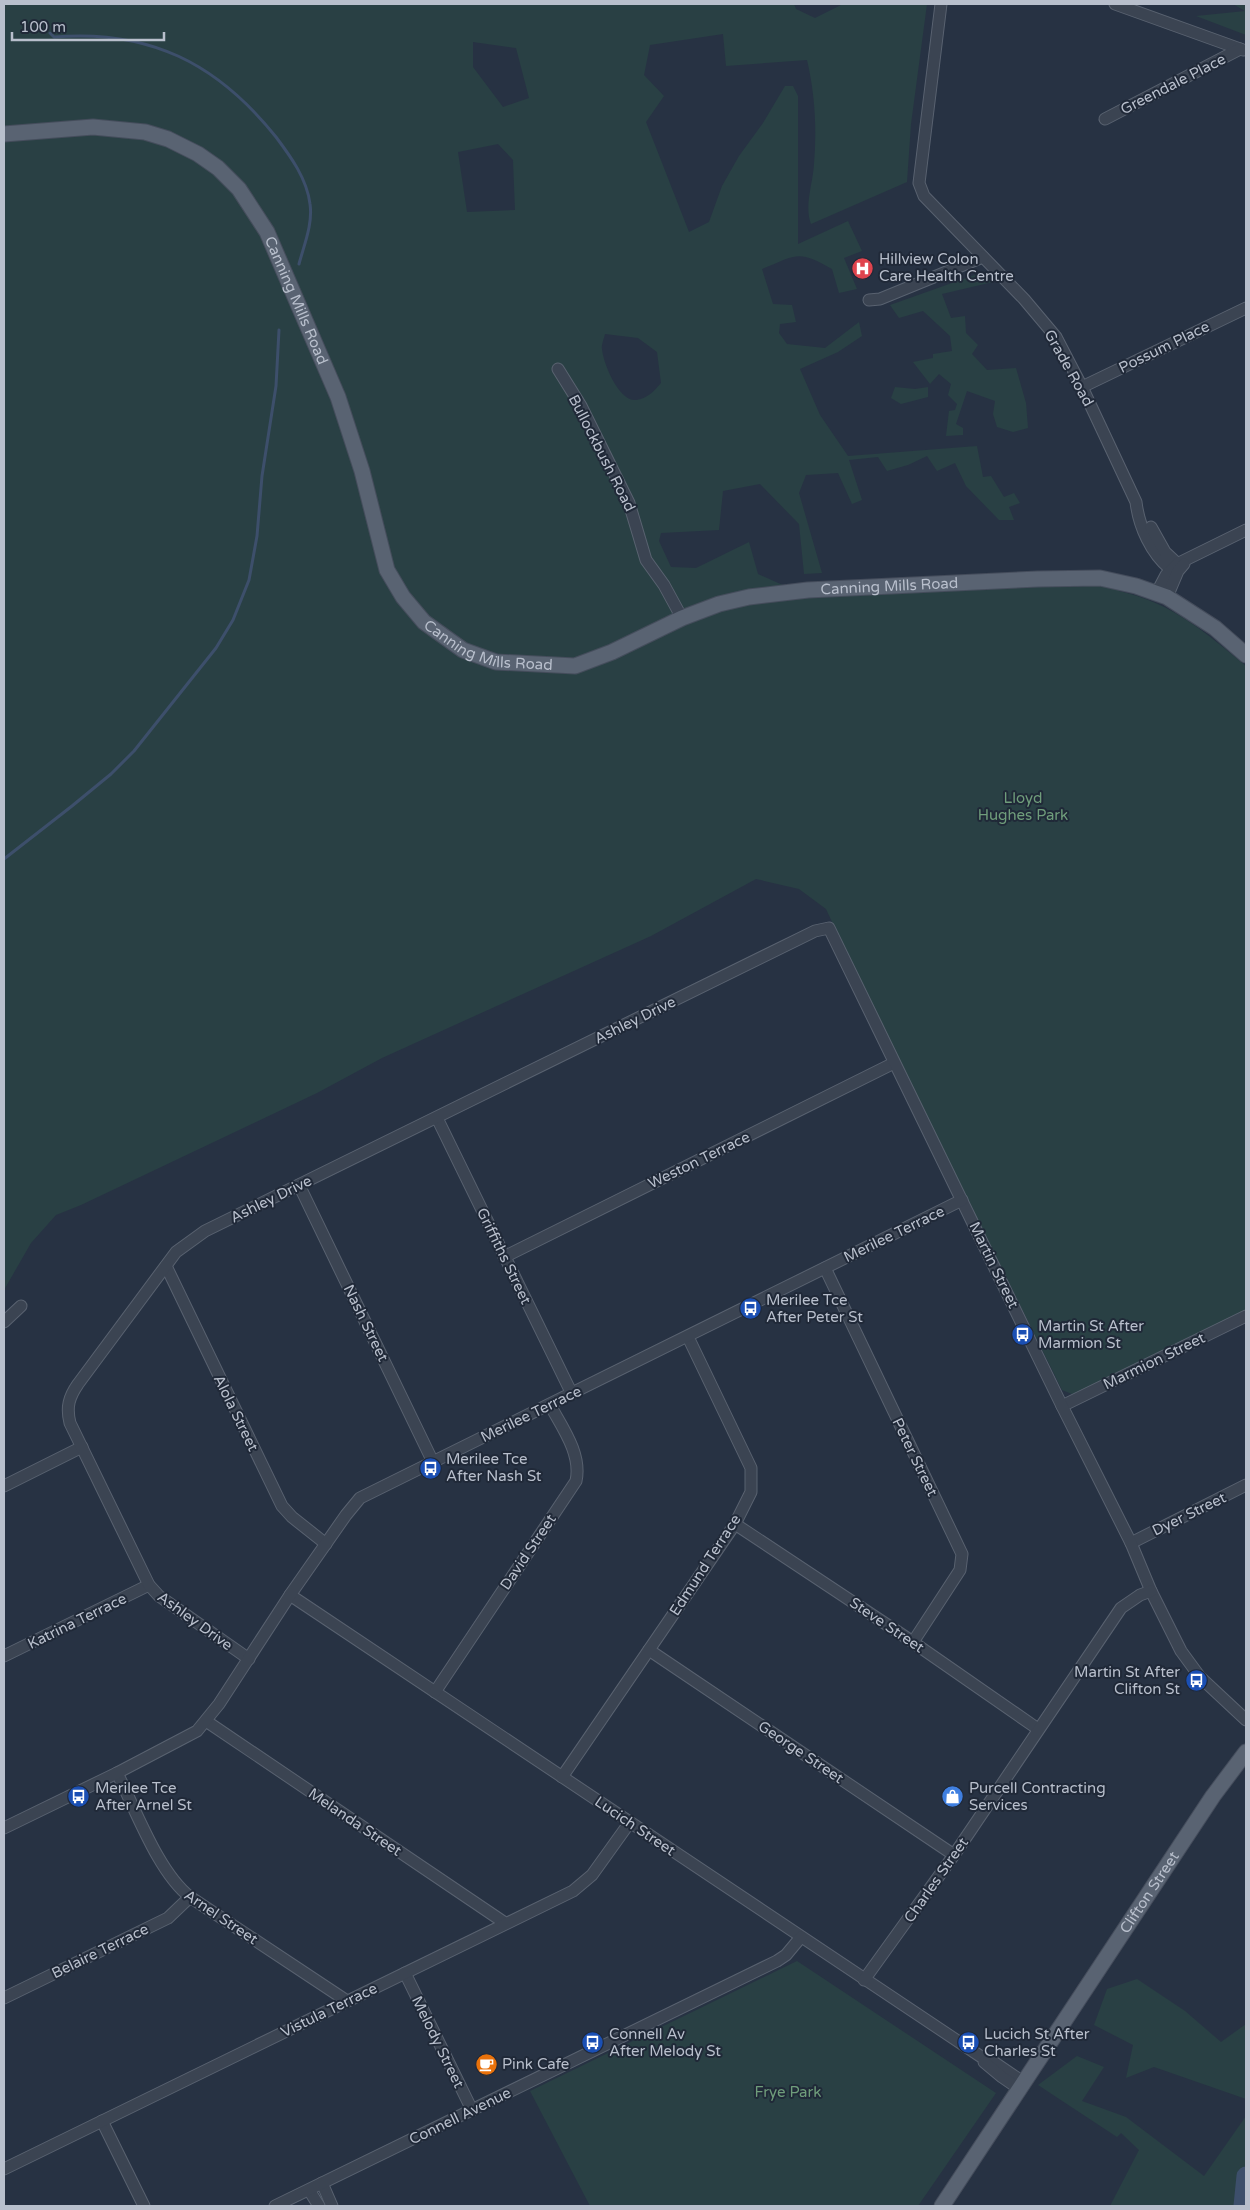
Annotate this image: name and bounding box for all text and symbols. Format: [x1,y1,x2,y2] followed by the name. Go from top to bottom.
[12,10,165,42] scale bar
[20,18,66,36] text: 100 m
[1117,50,1229,118] street label: Greendale Place
[261,234,332,367] street label: Canning Mills Road
[879,250,1014,285] place label: Hillview Colon Care Health Centre
[851,256,875,280] hospital icon: Hillview Colon Care Health Centre
[1116,317,1212,377] street label: Possum Place
[1041,326,1097,410] street label: Grade Road
[565,392,639,514] street label: Bullockbush Road
[820,574,959,598] street label: Canning Mills Road
[420,616,553,674] street label: Canning Mills Road
[978,789,1068,824] park label: Lloyd Hughes Park
[591,992,679,1048] street label: Ashley Drive
[645,1128,753,1192] street label: Weston Terrace
[227,1171,315,1227] street label: Ashley Drive
[841,1202,947,1266] street label: Merilee Terrace
[473,1205,535,1307] street label: Griffiths Street
[965,1219,1023,1311] street label: Martin Street
[340,1281,393,1365] street label: Nash Street
[766,1291,863,1326] place label: Merilee Tce After Peter St
[738,1297,762,1321] bus stop icon: Merilee Tce After Peter St
[1038,1317,1144,1352] place label: Martin St After Marmion St
[1010,1323,1034,1347] bus stop icon: Martin St After Marmion St
[1100,1328,1208,1393] street label: Marmion Street
[210,1372,262,1454] street label: Alola Street
[478,1382,584,1446] street label: Merilee Terrace
[888,1415,942,1499] street label: Peter Street
[446,1450,542,1485] place label: Merilee Tce After Nash St
[418,1456,442,1480] bus stop icon: Merilee Tce After Nash St
[1149,1488,1229,1540] street label: Dyer Street
[496,1511,560,1593] street label: David Street
[666,1511,744,1619] street label: Edmund Terrace
[154,1588,236,1654] street label: Ashley Drive
[25,1589,129,1653] street label: Katrina Terrace
[846,1593,928,1657] street label: Steve Street
[1074,1663,1180,1698] place label: Martin St After Clifton St
[1184,1669,1208,1693] bus stop icon: Martin St After Clifton St
[755,1717,847,1787] street label: George Street
[95,1779,192,1814] place label: Merilee Tce After Arnel St
[969,1779,1106,1814] place label: Purcell Contracting Services
[305,1784,405,1860] street label: Melanda Street
[67,1785,91,1809] bus stop icon: Merilee Tce After Arnel St
[941,1785,965,1809] shop icon: Purcell Contracting Services
[591,1792,679,1860] street label: Lucich Street
[900,1834,972,1926] street label: Charles Street
[1116,1848,1183,1937] street label: Clifton Street
[181,1886,261,1948] street label: Arnel Street
[49,1920,151,1982] street label: Belaire Terrace
[278,1979,380,2041] street label: Vistula Terrace
[408,1993,468,2091] street label: Melody Street
[609,2025,721,2060] place label: Connell Av After Melody St
[984,2025,1090,2060] place label: Lucich St After Charles St
[581,2031,605,2055] bus stop icon: Connell Av After Melody St
[956,2031,980,2055] bus stop icon: Lucich St After Charles St
[474,2052,498,2076] cafe icon: Pink Cafe
[502,2055,569,2073] place label: Pink Cafe
[755,2083,821,2101] park label: Frye Park
[406,2084,514,2148] street label: Connell Avenue

